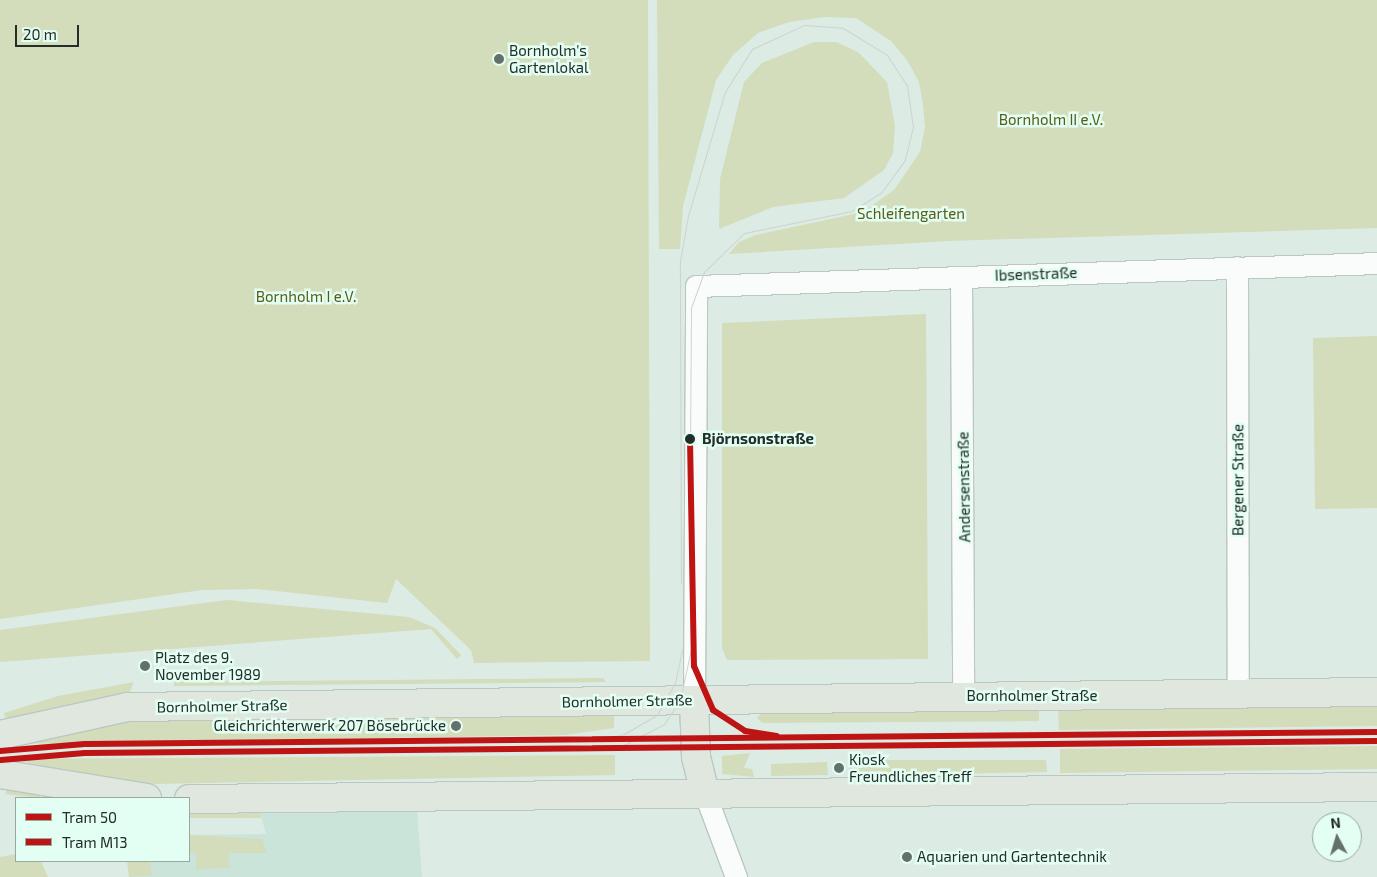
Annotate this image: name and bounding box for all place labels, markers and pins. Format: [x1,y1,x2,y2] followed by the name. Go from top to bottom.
[509,41,588,76] place label: Bornholm's Gartenlokal
[493,53,505,65] marker: Bornholm's Gartenlokal
[681,430,699,448] marker: Björnsonstraße
[702,430,814,448] place label: Björnsonstraße
[155,648,261,683] place label: Platz des 9. November 1989
[139,660,151,672] marker: Platz des 9. November 1989
[213,717,446,735] place label: Gleichrichterwerk 207 Bösebrücke
[450,720,462,732] marker: Gleichrichterwerk 207 Bösebrücke
[849,750,972,785] place label: Kiosk Freundliches Treff
[833,762,845,774] marker: Kiosk Freundliches Treff
[917,848,1107,866] place label: Aquarien und Gartentechnik
[901,851,913,863] marker: Aquarien und Gartentechnik

